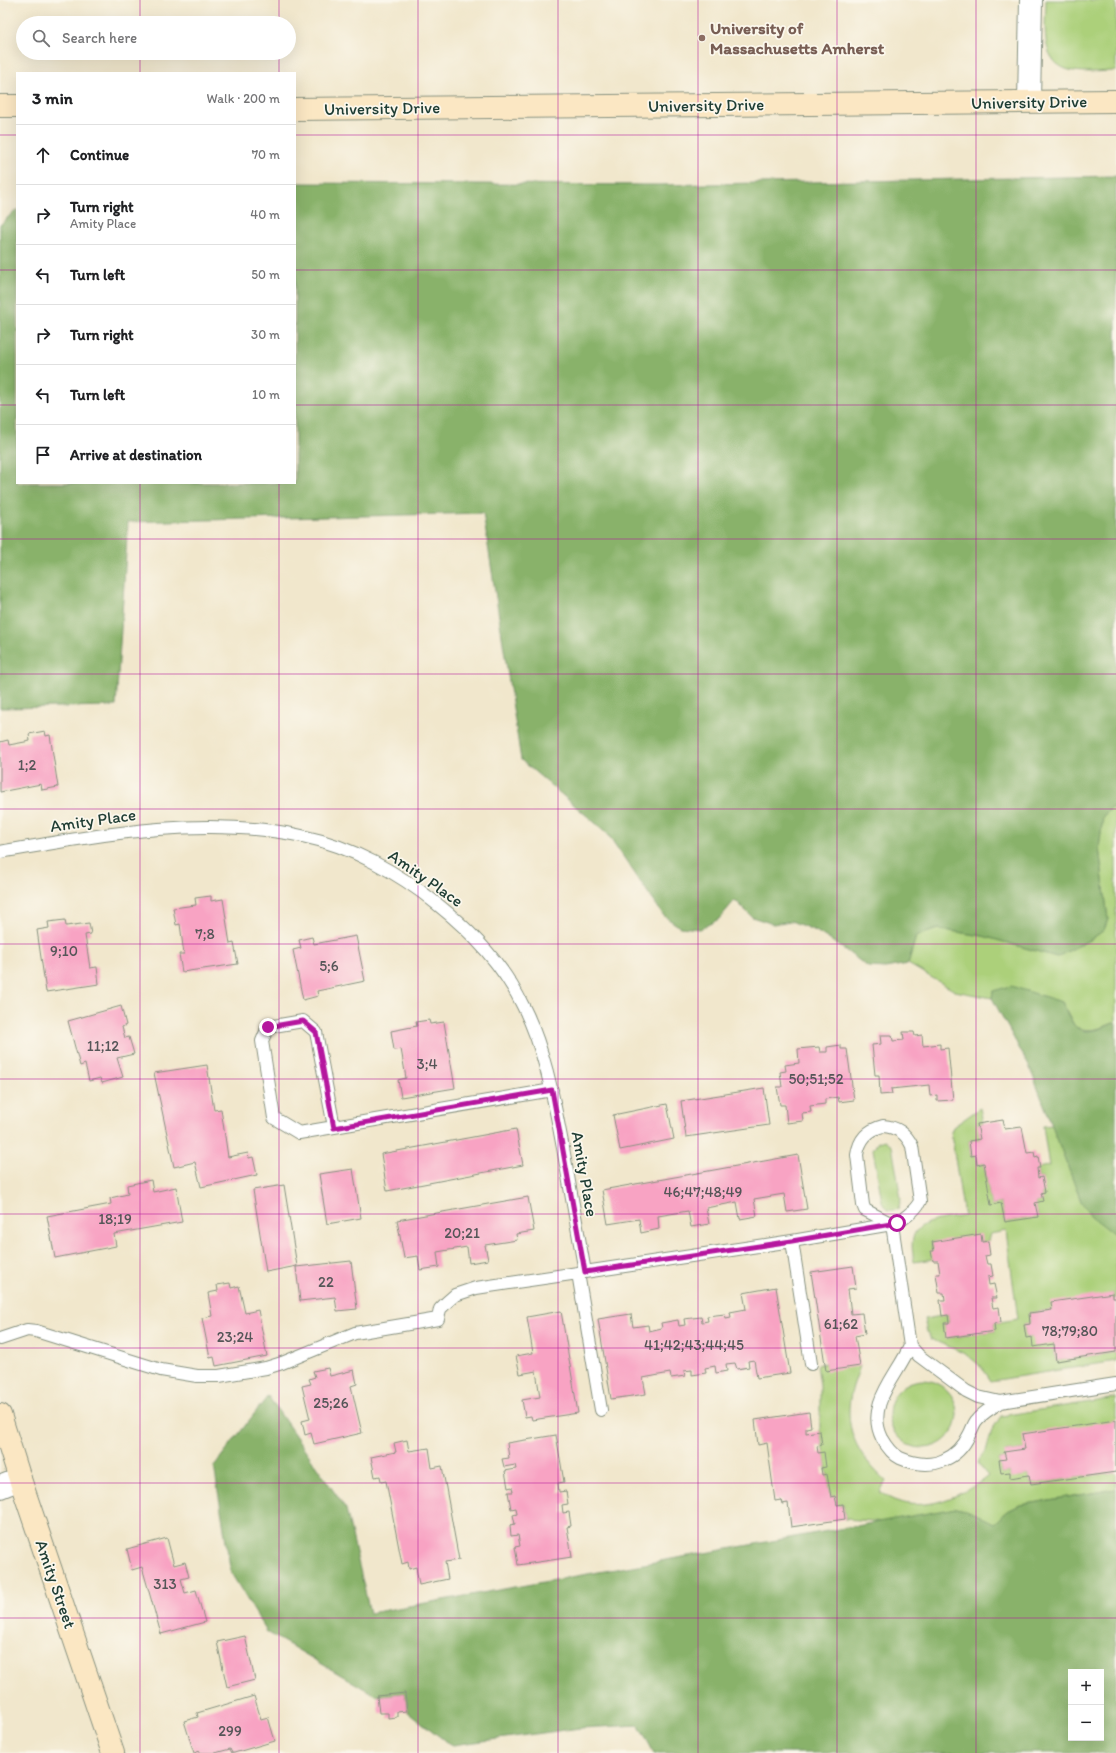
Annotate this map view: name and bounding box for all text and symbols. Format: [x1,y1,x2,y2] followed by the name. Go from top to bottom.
[16,16,296,60] search box
[710,18,885,58] place label: University of Massachusetts Amherst
[30,27,52,49] icon: search
[62,29,137,47] text: Search here
[697,33,707,43] marker: University of Massachusetts Amherst
[32,88,73,108] text: 3 min
[207,91,280,106] text: Walk · 200 m
[971,91,1087,113] street label: University Drive
[648,94,764,116] street label: University Drive
[324,97,440,119] street label: University Drive
[32,144,54,166] icon: ahead
[70,146,129,164] text: Continue
[252,147,280,162] text: 70 m
[70,198,134,216] text: Turn right
[32,204,54,226] icon: right
[250,207,280,222] text: 40 m
[70,216,136,231] text: Amity Place
[32,264,54,286] icon: left
[70,266,125,284] text: Turn left
[251,267,280,282] text: 50 m
[32,324,54,346] icon: right
[70,326,134,344] text: Turn right
[251,327,280,342] text: 30 m
[32,384,54,406] icon: left
[70,386,125,404] text: Turn left
[252,387,280,402] text: 10 m
[32,444,54,466] icon: arrive
[70,446,202,464] text: Arrive at destination
[18,756,36,774] house number: 1;2
[49,804,137,836] street label: Amity Place
[385,845,467,911] street label: Amity Place
[195,925,215,943] house number: 7;8
[50,942,78,960] house number: 9;10
[319,957,339,975] house number: 5;6
[259,1018,277,1036] route end
[87,1037,119,1055] house number: 11;12
[417,1055,437,1073] house number: 3;4
[788,1070,844,1088] house number: 50;51;52
[568,1130,602,1218] street label: Amity Place
[664,1183,743,1201] house number: 46;47;48;49
[98,1210,132,1228] house number: 18;19
[888,1214,906,1232] route start
[444,1224,480,1242] house number: 20;21
[318,1273,334,1291] house number: 22
[824,1315,858,1333] house number: 61;62
[1042,1322,1098,1340] house number: 78;79;80
[217,1328,253,1346] house number: 23;24
[644,1336,744,1354] house number: 41;42;43;44;45
[313,1394,349,1412] house number: 25;26
[31,1537,81,1631] street label: Amity Street
[153,1575,177,1593] house number: 313
[1068,1669,1104,1741] map controls
[1068,1669,1104,1705] button: +
[1068,1705,1104,1741] button: −
[218,1722,242,1740] house number: 299

